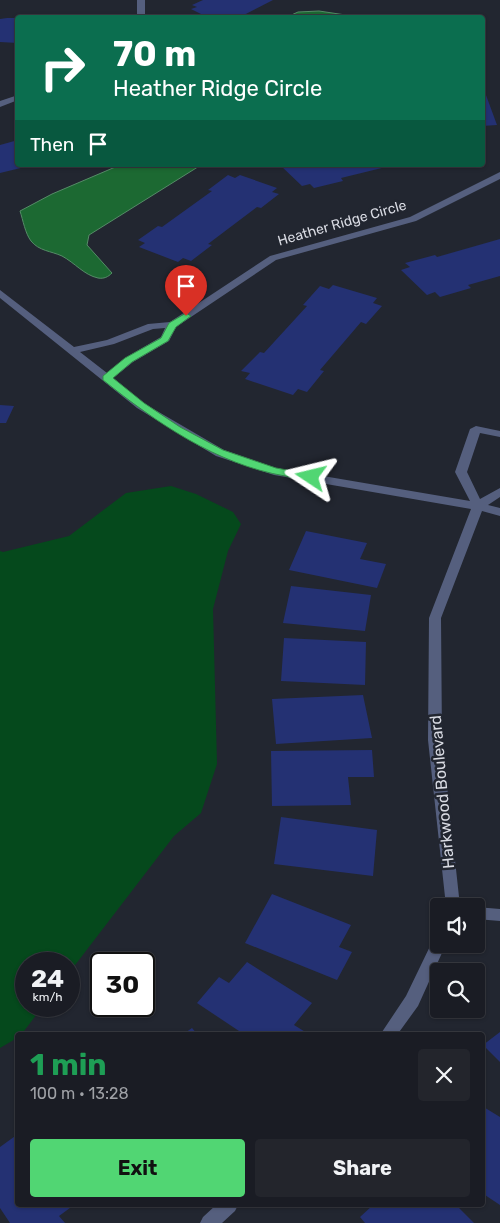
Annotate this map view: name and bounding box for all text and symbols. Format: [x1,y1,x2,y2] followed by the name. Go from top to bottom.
[113,33,196,75] text: 70 m
[30,35,95,100] icon: right
[113,75,322,102] text: Heather Ridge Circle
[84,130,112,158] icon: arrive
[30,133,74,156] text: Then
[276,196,408,250] street label: Heather Ridge Circle
[165,265,207,316] pin
[172,272,200,300] icon: arrive
[284,450,336,502] position arrow
[426,715,458,869] street label: Harkwood Boulevard
[430,898,485,1018] map controls
[430,898,485,953] button: sound
[90,952,155,1017] speed limit sign: 30
[430,963,485,1018] button: search
[31,964,64,993] text: 24
[33,990,62,1004] text: km/h
[30,1047,107,1083] text: 1 min
[418,1049,470,1101] button: close
[30,1084,129,1103] text: 100 m · 13:28
[30,1139,245,1197] button: Exit
[255,1139,470,1197] button: Share

